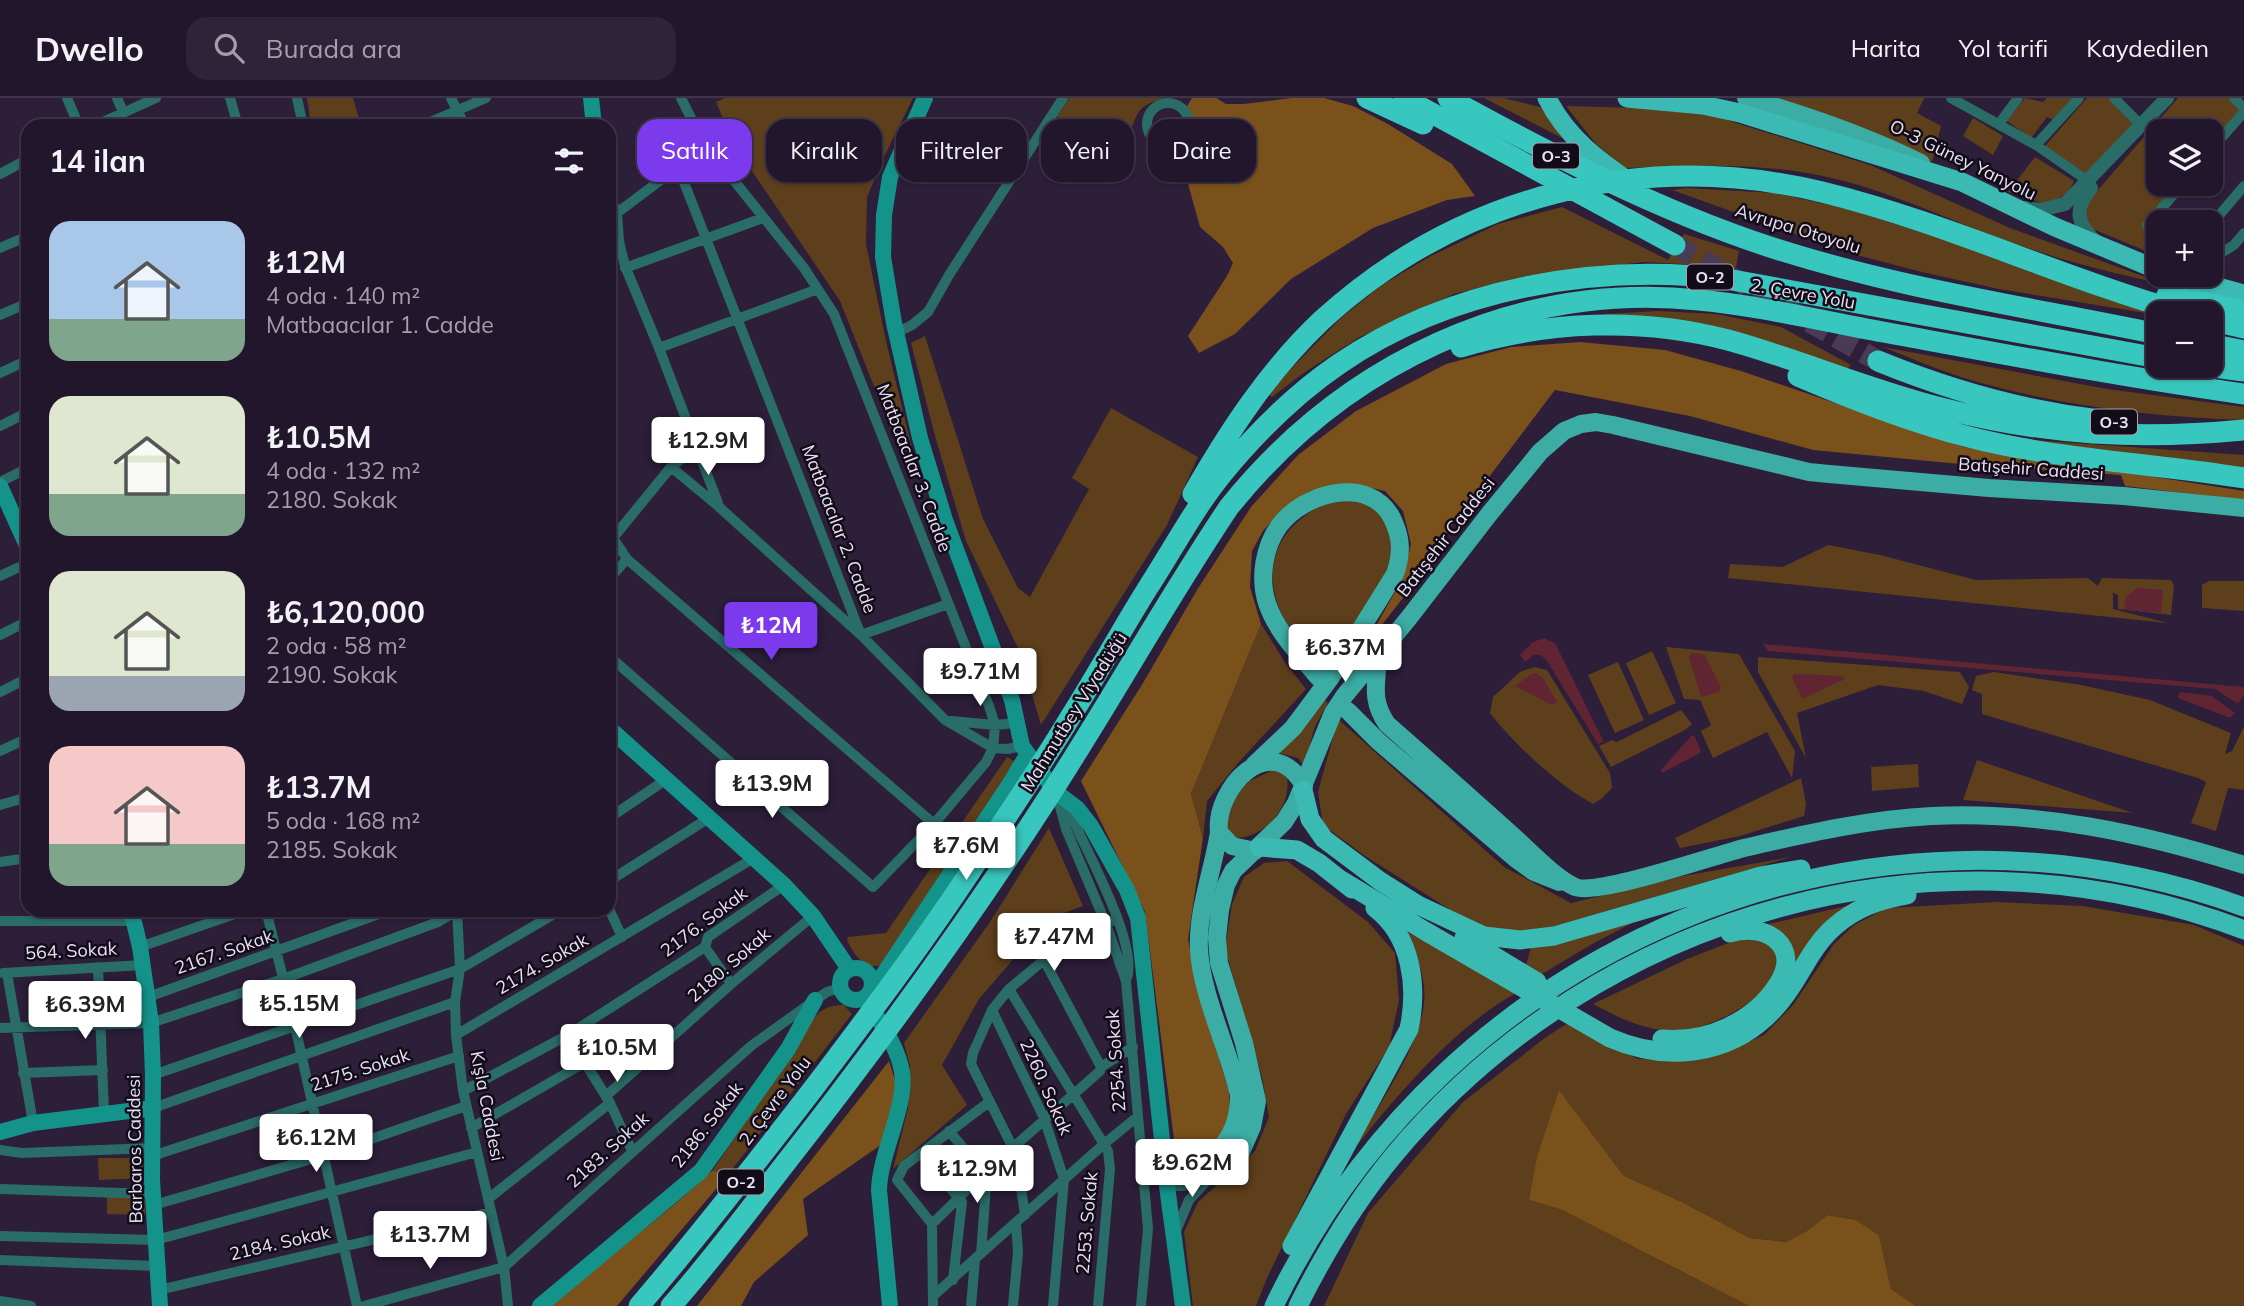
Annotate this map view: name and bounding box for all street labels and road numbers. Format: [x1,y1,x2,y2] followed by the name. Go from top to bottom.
[1886,114,2040,205] street label: O-3 Güney Yanyolu
[1533,144,1579,169] road number: O-3
[1733,198,1864,259] street label: Avrupa Otoyolu
[1687,265,1733,290] road number: O-2
[1749,273,1857,314] street label: 2. Çevre Yolu
[872,380,957,555] street label: Matbaacılar 3. Cadde
[2091,410,2137,434] road number: O-3
[797,441,882,616] street label: Matbaacılar 2. Cadde
[1957,452,2105,485] street label: Batışehir Caddesi
[1392,472,1500,601] street label: Batışehir Caddesi
[1015,628,1132,796] street label: Mahmutbey Viyadüğü
[656,881,752,962] street label: 2176. Sokak
[682,922,776,1007] street label: 2180. Sokak
[172,924,277,979] street label: 2167. Sokak
[492,928,593,999] street label: 2174. Sokak
[24,937,118,964] street label: 564. Sokak
[1100,1008,1131,1113] street label: 2254. Sokak
[1015,1035,1078,1139] street label: 2260. Sokak
[307,1042,413,1096] street label: 2175. Sokak
[466,1049,509,1163] street label: Kışla Caddesi
[734,1051,816,1150] street label: 2. Çevre Yolu
[122,1074,147,1224] street label: Barbaros Caddesi
[666,1077,748,1172] street label: 2186. Sokak
[562,1106,654,1193] street label: 2183. Sokak
[718,1170,764,1194] road number: O-2
[1071,1170,1102,1275] street label: 2253. Sokak
[227,1220,333,1265] street label: 2184. Sokak

